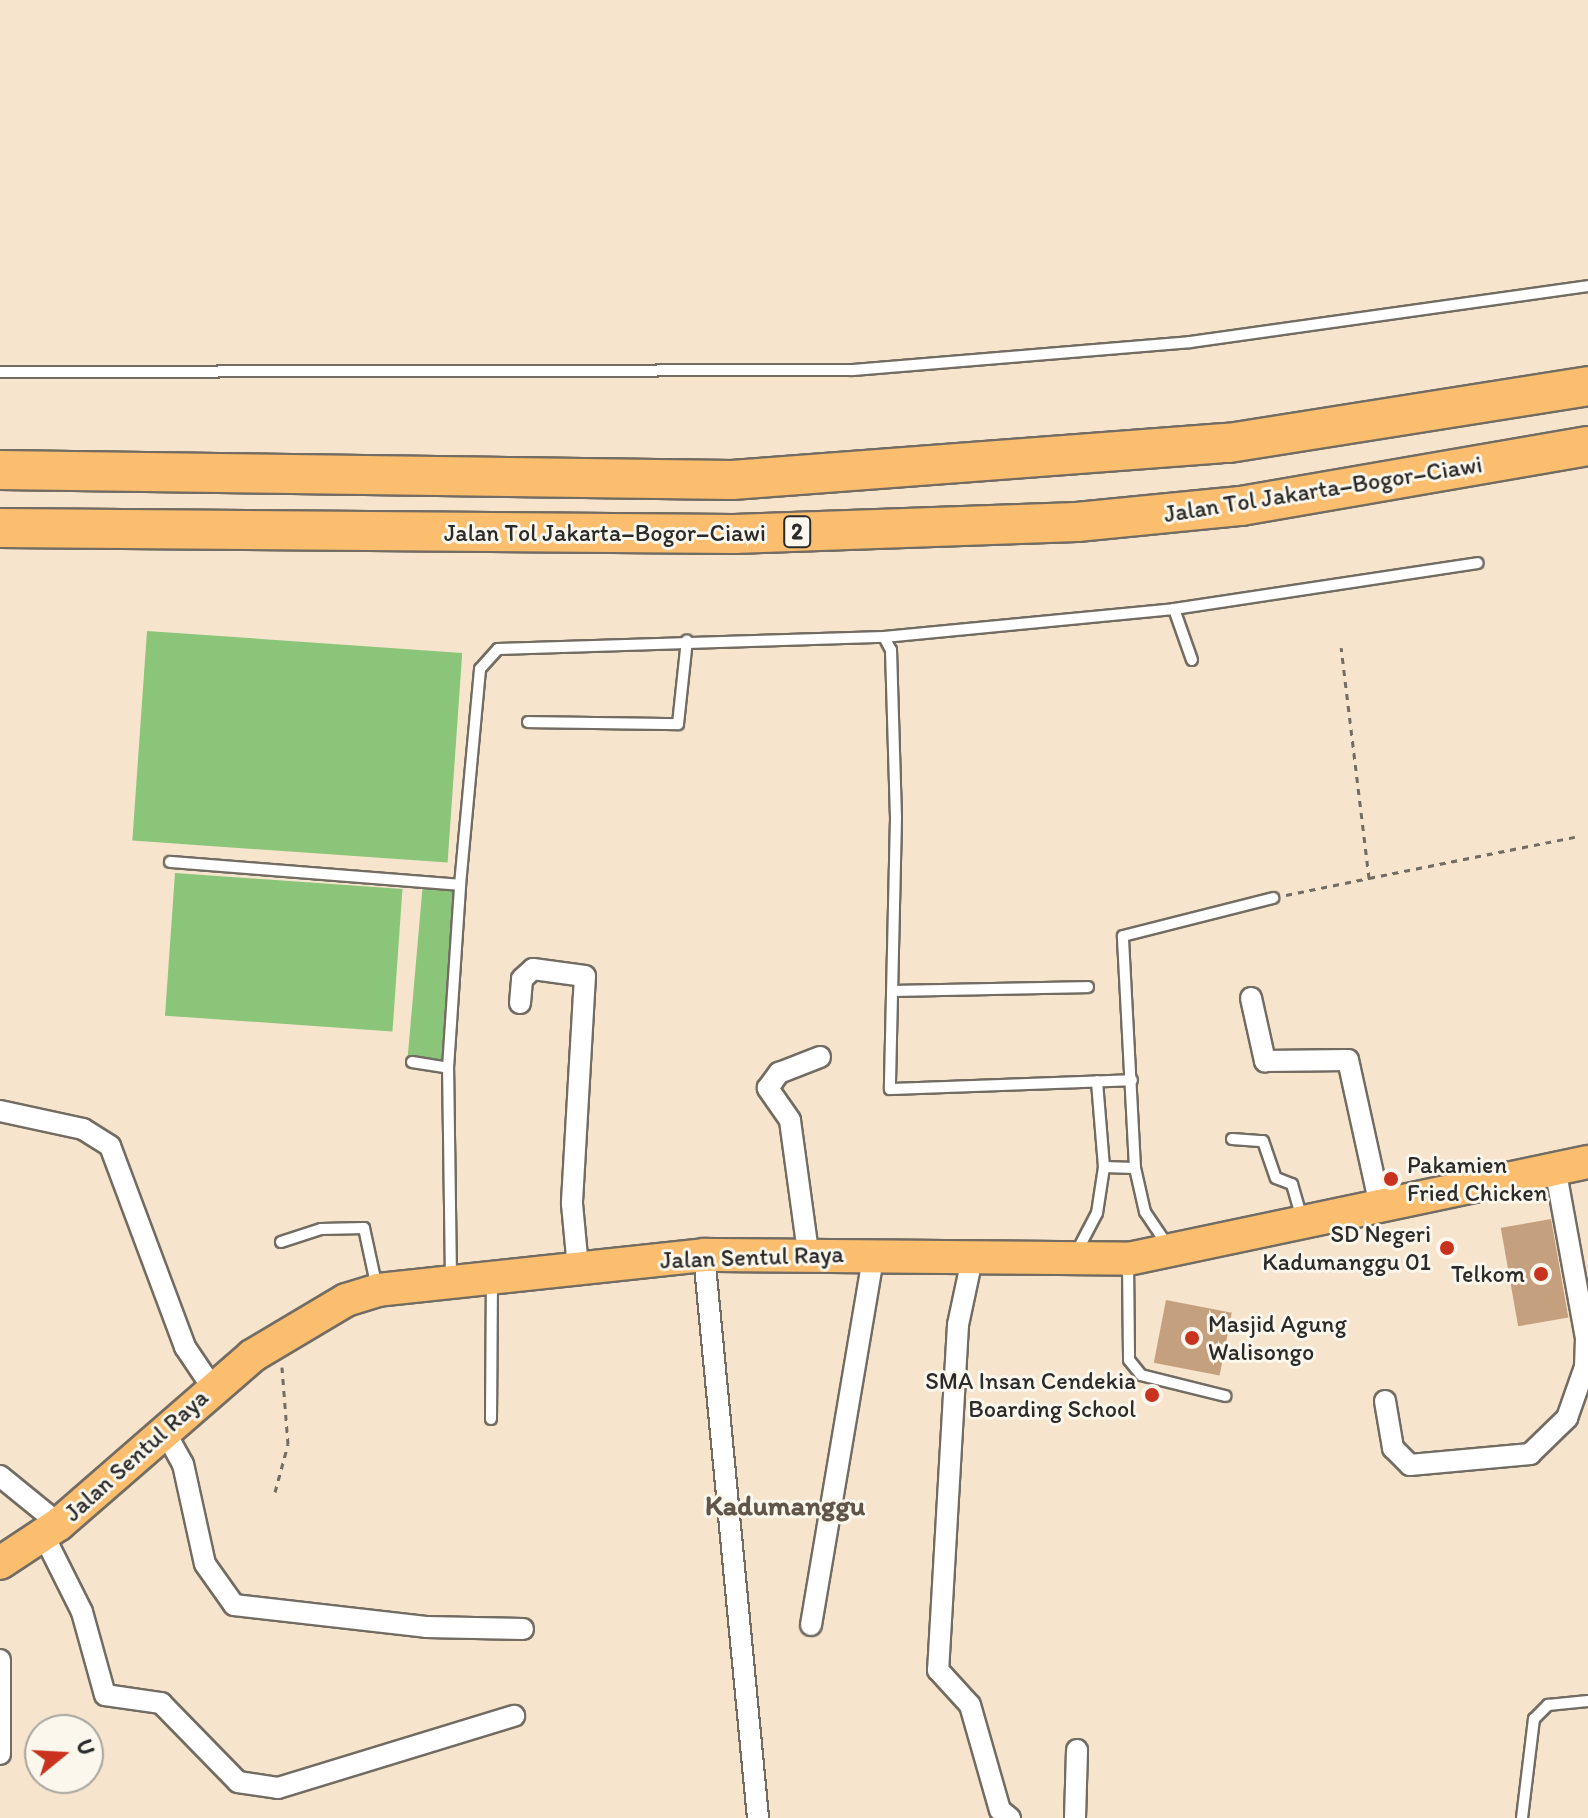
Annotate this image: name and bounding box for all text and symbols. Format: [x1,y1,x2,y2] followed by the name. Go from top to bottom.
[1163,450,1483,528] street label: Jalan Tol Jakarta–Bogor–Ciawi
[783,514,811,550] road number: 2
[445,519,765,547] street label: Jalan Tol Jakarta–Bogor–Ciawi
[1407,1151,1547,1207] place label: Pakamien Fried Chicken
[1382,1170,1400,1188] marker: Pakamien Fried Chicken
[1262,1220,1431,1276] place label: SD Negeri Kadumanggu 01
[660,1239,844,1275] street label: Jalan Sentul Raya
[1438,1239,1456,1257] marker: SD Negeri Kadumanggu 01
[1451,1260,1525,1288] place label: Telkom
[1532,1265,1550,1283] marker: Telkom
[1208,1310,1347,1366] place label: Masjid Agung Walisongo
[1183,1329,1201,1347] marker: Masjid Agung Walisongo
[922,1367,1136,1423] place label: SMA Insan Cendekia Boarding School
[58,1383,214,1527] street label: Jalan Sentul Raya
[1143,1386,1161,1404] marker: SMA Insan Cendekia Boarding School
[705,1488,865,1522] district label: Kadumanggu
[24,1714,104,1794] north arrow
[70,1736,100,1758] text: U

